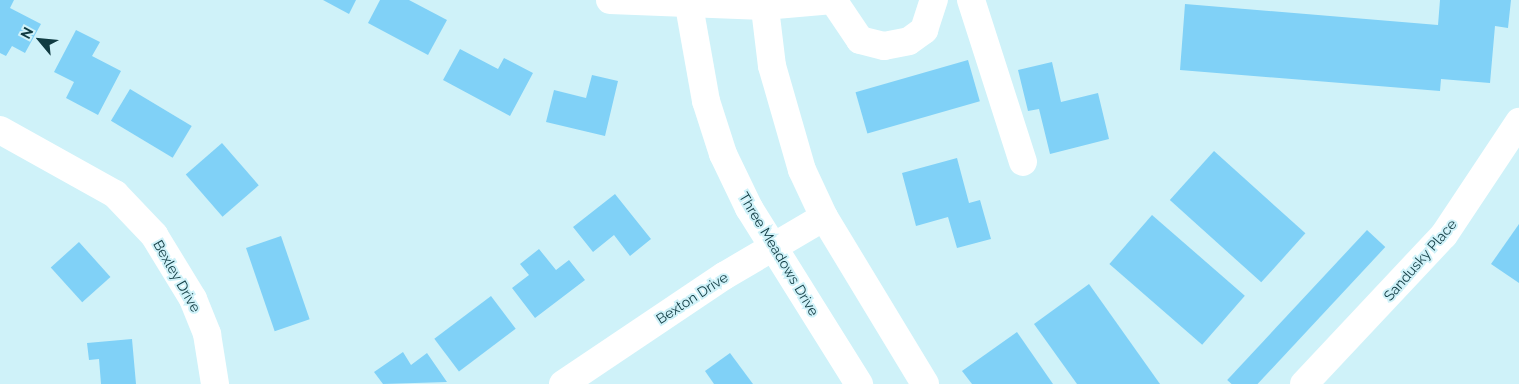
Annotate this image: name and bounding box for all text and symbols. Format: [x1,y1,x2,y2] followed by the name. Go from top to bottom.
[15,15,65,65] north arrow
[17,24,36,41] text: N
[735,189,823,319] street label: Three Meadows Drive
[1380,216,1460,304] street label: Sandusky Place
[150,237,204,315] street label: Bexley Drive
[653,269,731,327] street label: Bexton Drive

